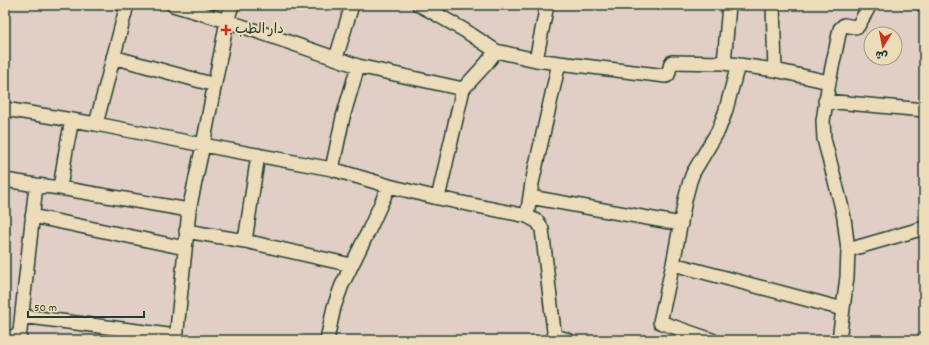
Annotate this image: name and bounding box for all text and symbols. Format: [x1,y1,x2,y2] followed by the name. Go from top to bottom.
[235,20,284,40] place label: دار الطب
[220,24,232,36] marker: دار الطب
[863,26,903,66] north arrow
[874,45,889,63] text: ش
[28,293,144,319] scale bar
[34,300,57,317] text: 50 m

